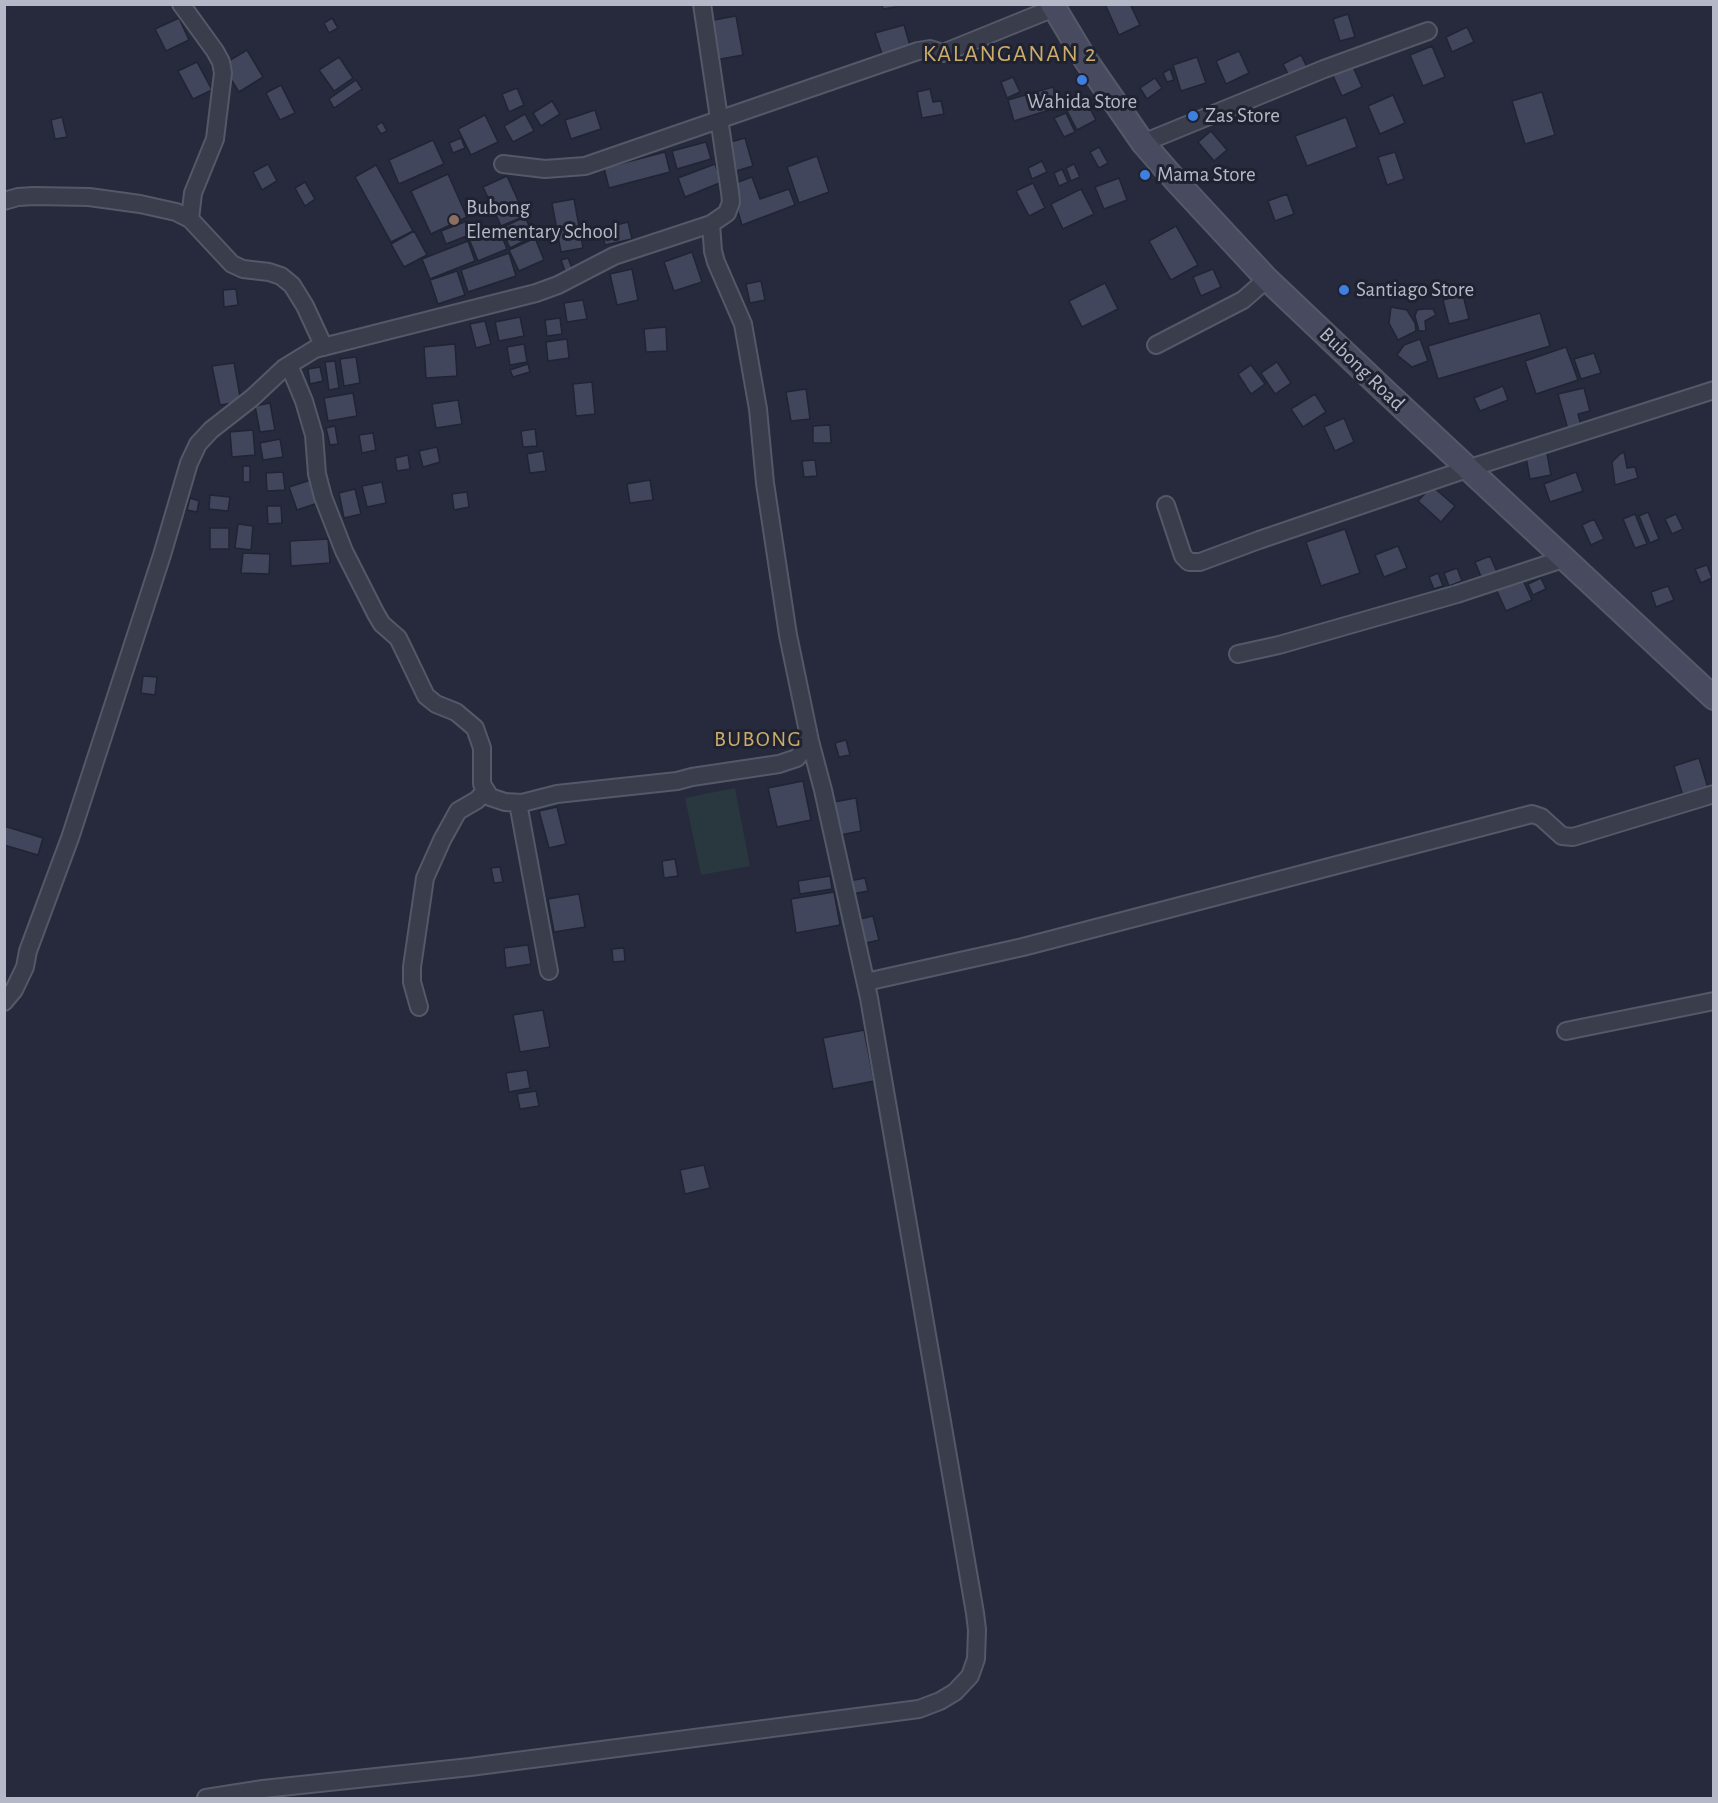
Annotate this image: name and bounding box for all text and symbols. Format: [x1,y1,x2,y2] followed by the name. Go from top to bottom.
[923,40,1097,68] district label: KALANGANAN 2
[1075,73,1089,87] marker: Wahida Store
[1027,89,1137,115] place label: Wahida Store
[1205,103,1280,129] place label: Zas Store
[1186,109,1200,123] marker: Zas Store
[1157,162,1256,188] place label: Mama Store
[1138,168,1152,182] marker: Mama Store
[466,195,618,245] place label: Bubong Elementary School
[447,213,461,227] marker: Bubong Elementary School
[1356,277,1474,303] place label: Santiago Store
[1337,283,1351,297] marker: Santiago Store
[1314,322,1410,416] street label: Bubong Road
[714,726,802,752] district label: BUBONG

